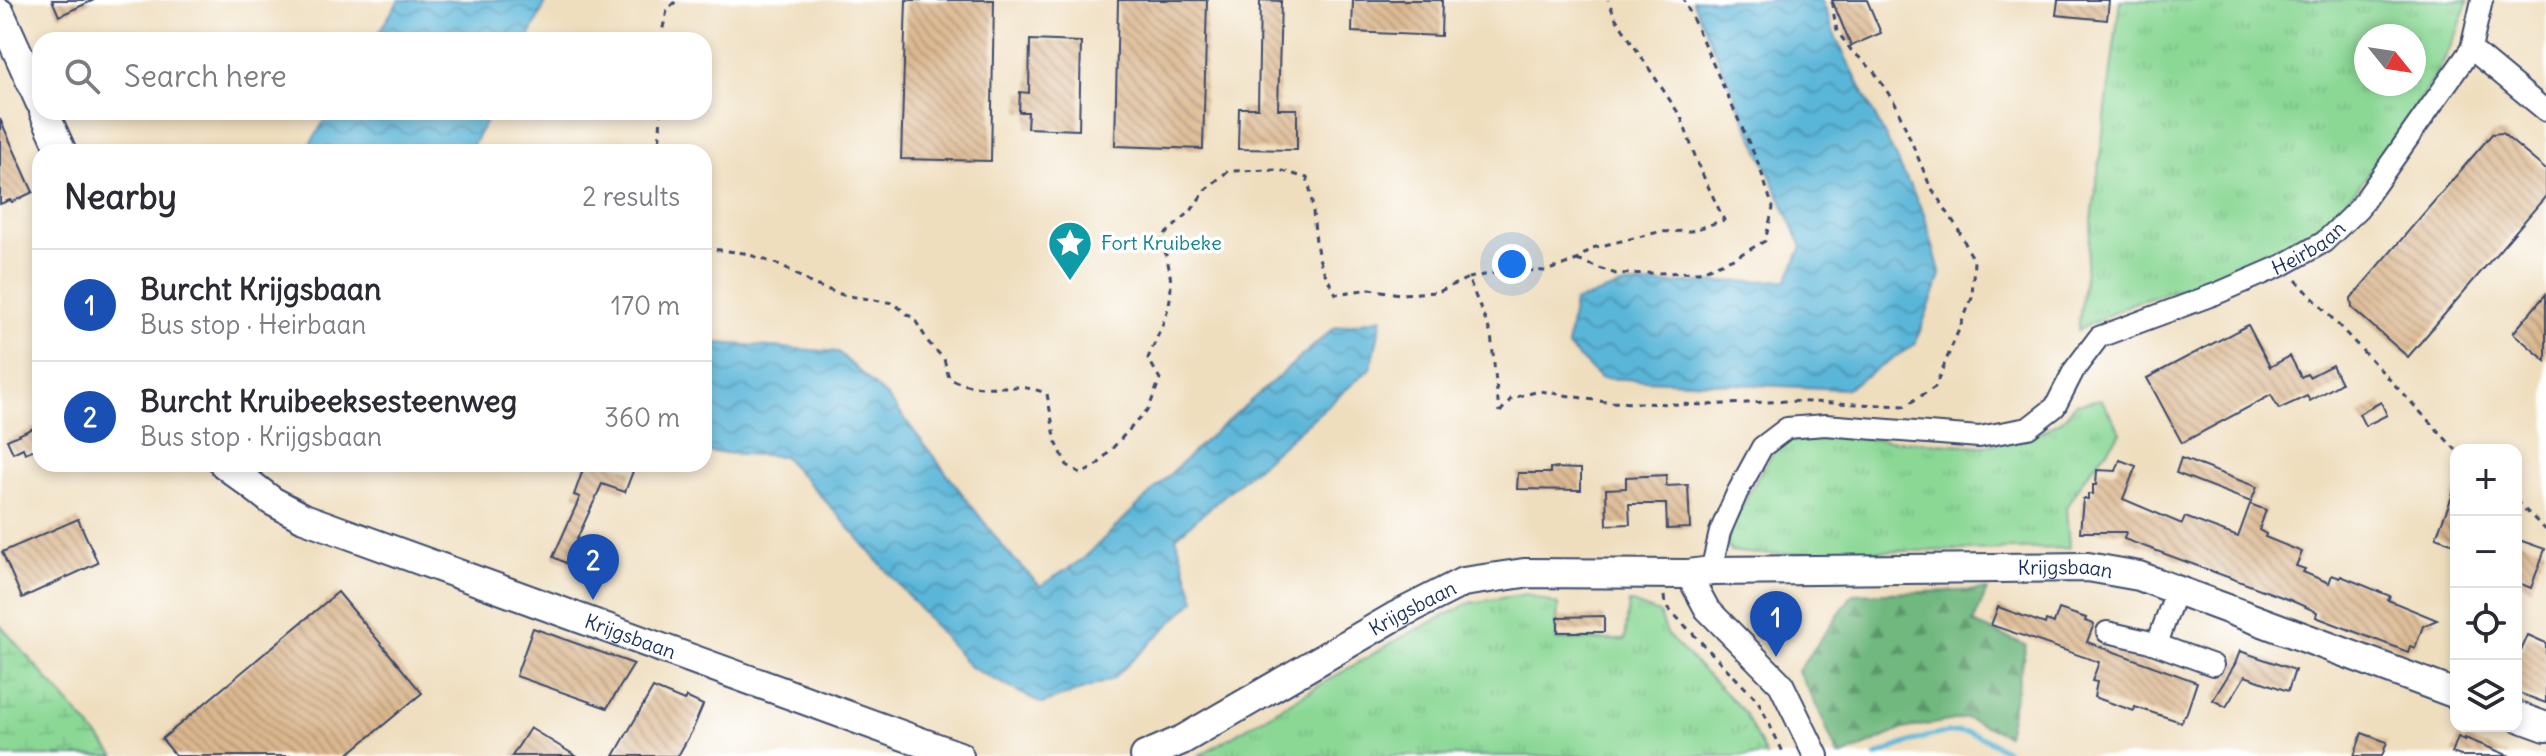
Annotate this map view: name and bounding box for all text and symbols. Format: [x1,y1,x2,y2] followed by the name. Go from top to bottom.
[2354,24,2426,96] north arrow
[32,32,712,120] search box
[60,54,104,98] icon: search
[124,57,287,95] text: Search here
[64,175,177,218] text: Nearby
[582,180,680,213] text: 2 results
[2268,215,2350,280] street label: Heirbaan
[1046,219,1094,282] place icon: Fort Kruibeke
[1101,230,1222,255] place label: Fort Kruibeke
[1492,244,1532,284] your location
[140,270,381,308] text: Burcht Krijgsbaan
[85,289,95,322] text: 1
[611,289,680,322] text: 170 m
[140,308,366,341] text: Bus stop · Heirbaan
[140,382,517,420] text: Burcht Kruibeeksesteenweg
[83,401,97,434] text: 2
[604,401,680,434] text: 360 m
[140,420,382,453] text: Bus stop · Krijgsbaan
[2450,444,2522,732] map controls
[2450,444,2522,516] button: +
[2450,516,2522,588] button: −
[567,534,619,600] pin: 2
[2018,554,2115,583] street label: Krijgsbaan
[1364,575,1460,641] street label: Krijgsbaan
[2450,588,2522,660] button: locate
[1750,591,1802,657] pin: 1
[581,608,679,664] street label: Krijgsbaan
[2450,660,2522,732] button: layers

